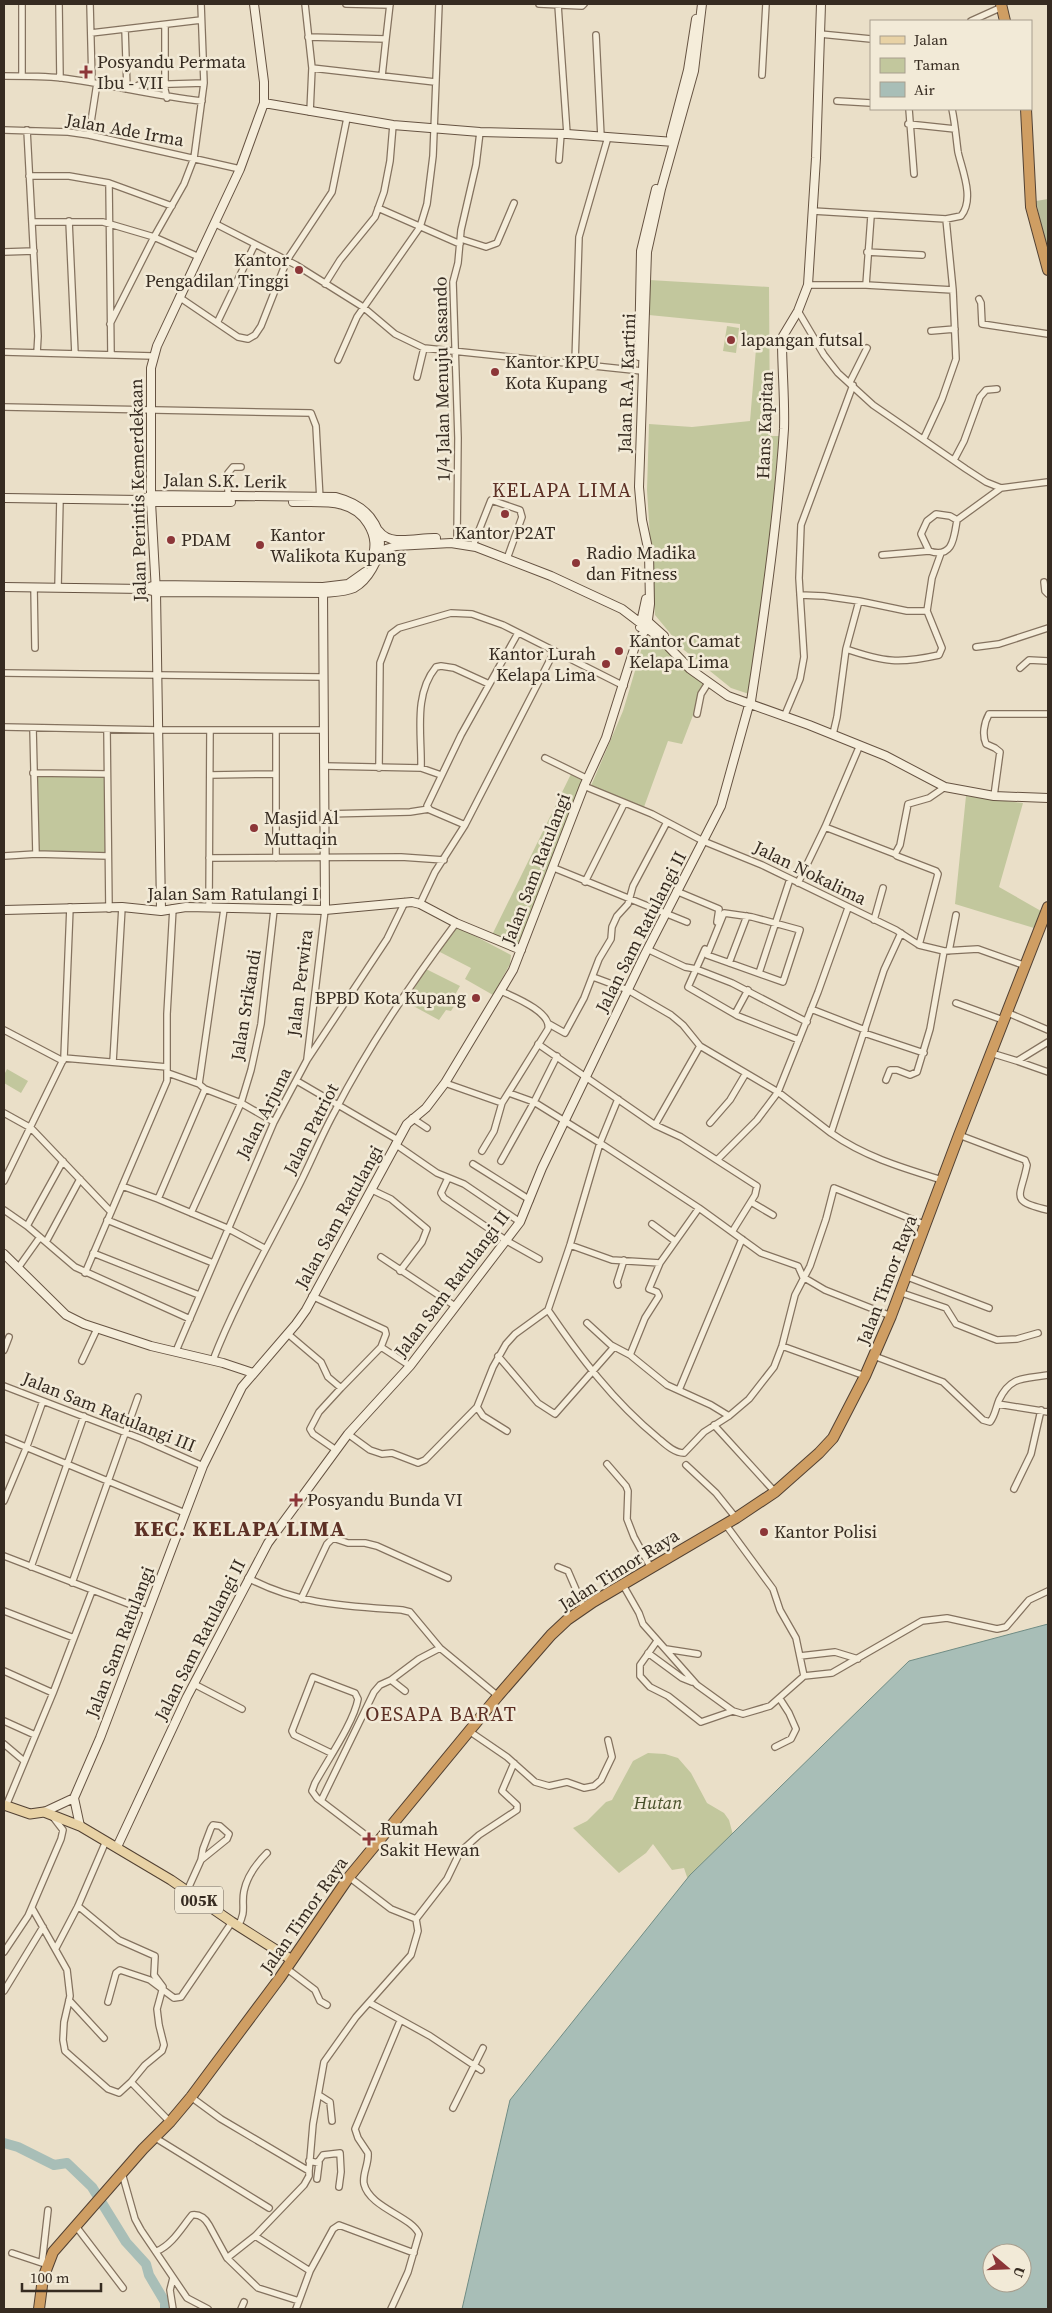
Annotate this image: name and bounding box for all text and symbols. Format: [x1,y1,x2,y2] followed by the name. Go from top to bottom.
[870,20,1032,110] legend
[913,29,948,50] text: Jalan
[97,49,247,95] place label: Posyandu Permata Ibu - VII
[914,54,960,75] text: Taman
[79,65,93,79] marker: Posyandu Permata Ibu - VII
[914,79,935,100] text: Air
[63,107,187,152] street label: Jalan Ade Irma
[145,247,289,293] place label: Kantor Pengadilan Tinggi
[293,264,305,276] marker: Kantor Pengadilan Tinggi
[427,276,456,482] street label: 1/4 Jalan Menuju Sasando
[612,313,641,454] street label: Jalan R.A. Kartini
[741,327,863,352] place label: lapangan futsal
[725,334,737,346] marker: lapangan futsal
[505,349,607,395] place label: Kantor KPU Kota Kupang
[489,366,501,378] marker: Kantor KPU Kota Kupang
[750,370,779,479] street label: Hans Kapitan
[123,378,152,603] street label: Jalan Perintis Kemerdekaan
[162,467,287,494] street label: Jalan S.K. Lerik
[492,476,632,504] district label: KELAPA LIMA
[499,508,511,520] marker: Kantor P2AT
[455,520,555,545] place label: Kantor P2AT
[270,522,406,568] place label: Kantor Walikota Kupang
[181,527,231,552] place label: PDAM
[165,534,177,546] marker: PDAM
[254,539,266,551] marker: Kantor Walikota Kupang
[586,540,697,586] place label: Radio Madika dan Fitness
[570,557,582,569] marker: Radio Madika dan Fitness
[629,628,740,674] place label: Kantor Camat Kelapa Lima
[489,641,597,687] place label: Kantor Lurah Kelapa Lima
[613,645,625,657] marker: Kantor Camat Kelapa Lima
[600,658,612,670] marker: Kantor Lurah Kelapa Lima
[495,789,576,949] street label: Jalan Sam Ratulangi
[264,805,339,851] place label: Masjid Al Muttaqin
[248,822,260,834] marker: Masjid Al Muttaqin
[749,834,872,911] street label: Jalan Nokalima
[589,847,692,1018] street label: Jalan Sam Ratulangi II
[146,881,319,906] street label: Jalan Sam Ratulangi I
[280,927,319,1039] street label: Jalan Perwira
[224,947,267,1063] street label: Jalan Srikandi
[315,985,466,1010] place label: BPBD Kota Kupang
[470,992,482,1004] marker: BPBD Kota Kupang
[229,1062,298,1164] street label: Jalan Arjuna
[277,1079,344,1179] street label: Jalan Patriot
[288,1140,388,1294] street label: Jalan Sam Ratulangi
[387,1205,515,1363] street label: Jalan Sam Ratulangi II
[850,1210,923,1349] street label: Jalan Timor Raya
[18,1365,200,1458] street label: Jalan Sam Ratulangi III
[307,1487,463,1512] place label: Posyandu Bunda VI
[289,1493,303,1507] marker: Posyandu Bunda VI
[134,1513,346,1543] district label: KEC. KELAPA LIMA
[774,1519,877,1544] place label: Kantor Polisi
[553,1522,684,1617] street label: Jalan Timor Raya
[758,1526,770,1538] marker: Kantor Polisi
[148,1555,251,1726] street label: Jalan Sam Ratulangi II
[79,1562,160,1722] street label: Jalan Sam Ratulangi
[365,1700,517,1728] district label: OESAPA BARAT
[633,1790,682,1815] park label: Hutan
[380,1816,480,1862] place label: Rumah Sakit Hewan
[362,1832,376,1846] marker: Rumah Sakit Hewan
[253,1851,354,1979] street label: Jalan Timor Raya
[175,1886,223,1914] road number: 005K
[982,2243,1032,2293] north arrow
[22,2260,101,2292] scale bar
[1008,2264,1030,2280] text: U
[30,2267,70,2288] text: 100 m

